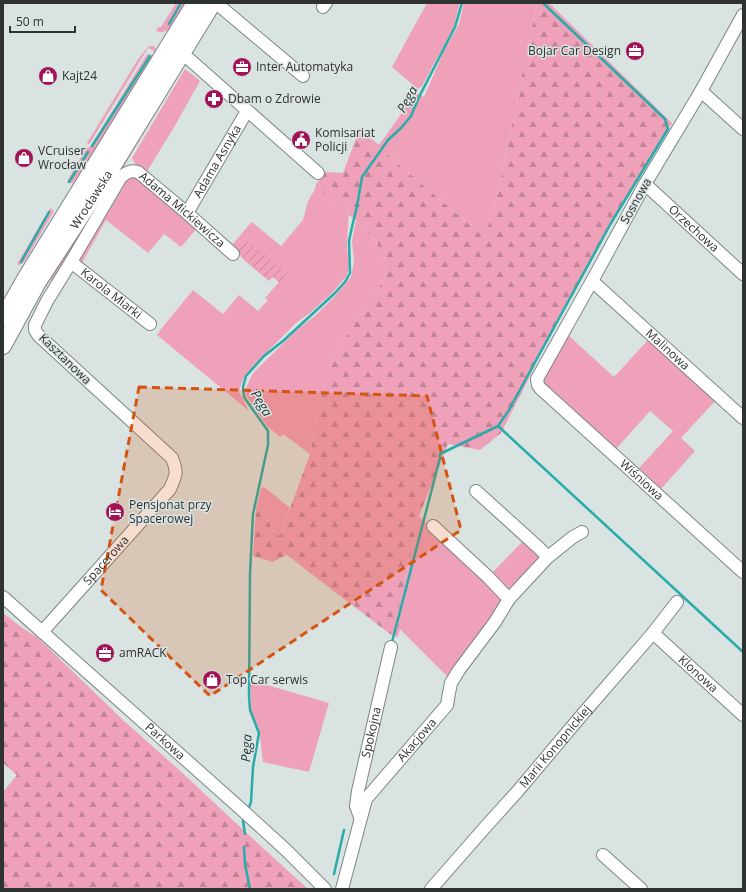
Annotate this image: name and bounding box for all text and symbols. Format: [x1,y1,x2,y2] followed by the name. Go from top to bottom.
[10,8,75,34] scale bar
[16,13,44,30] text: 50 m
[624,40,646,62] office icon: Bojar Car Design
[528,42,621,59] place label: Bojar Car Design
[231,56,253,78] office icon: Inter Automatyka
[256,58,353,75] place label: Inter Automatyka
[37,65,59,87] shop icon: Kajt24
[62,67,97,84] place label: Kajt24
[392,82,422,116] water label: Pęga
[203,88,225,110] pharmacy icon: Dbam o Zdrowie
[228,90,321,107] place label: Dbam o Zdrowie
[189,121,245,201] street label: Adama Asnyka
[315,124,375,155] place label: Komisariat Policji
[290,129,312,151] public building icon: Komisariat Policji
[38,142,87,173] place label: VCruiser Wrocław
[13,147,35,169] shop icon: VCruiser Wrocław
[66,167,116,232] street label: Wrocławska
[136,167,229,251] street label: Adama Mickiewicza
[616,175,655,227] street label: Sosnowa
[665,201,723,256] street label: Orzechowa
[77,264,146,323] street label: Karola Miarki
[642,325,694,374] street label: Malinowa
[35,329,95,388] street label: Kasztanowa
[247,386,277,420] water label: Pęga
[616,455,667,504] street label: Wiśniowa
[129,496,213,527] place label: Pensjonat przy Spacerowej
[104,501,126,523] hotel icon: Pensjonat przy Spacerowej
[79,532,132,589] street label: Spacerowa
[94,642,116,664] office icon: amRACK
[119,644,167,661] place label: amRACK
[675,651,722,696] street label: Klonowa
[201,669,223,691] shop icon: Top Car serwis
[226,671,308,688] place label: Top Car serwis
[515,701,595,791] street label: Marii Konopnickiej
[357,705,385,759] street label: Spokojna
[393,714,440,765] street label: Akacjowa
[142,719,189,763] street label: Parkowa
[236,733,256,762] water label: Pęga

